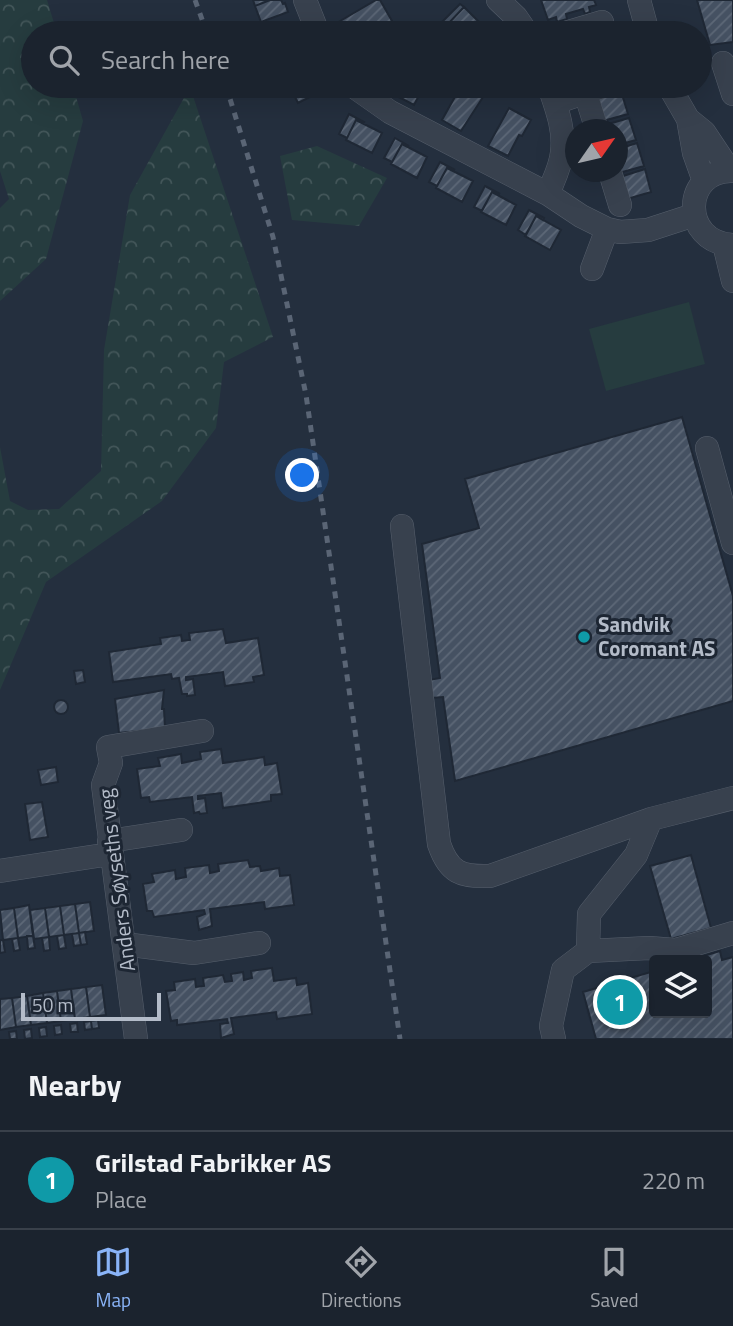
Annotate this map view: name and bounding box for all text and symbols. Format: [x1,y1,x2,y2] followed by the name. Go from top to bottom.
[21,21,712,98] search box
[101,40,230,79] text: Search here
[45,41,83,79] icon: search
[565,119,628,182] north arrow
[285,458,319,492] your location
[598,608,716,664] place label: Sandvik Coromant AS
[576,629,592,645] marker: Sandvik Coromant AS
[89,787,143,973] street label: Anders Søyseths veg
[649,955,712,1018] map controls
[649,955,712,1018] button: layers
[597,976,643,1028] pin: 1
[21,990,161,1022] scale bar
[32,990,73,1019] text: 50 m
[28,1062,121,1108] text: Nearby
[95,1143,331,1182] text: Grilstad Fabrikker AS
[45,1163,57,1198] text: 1
[642,1163,705,1198] text: 220 m
[95,1182,147,1217] text: Place
[94,1243,132,1314] tab: Map
[321,1243,402,1314] tab: Directions
[590,1243,639,1314] tab: Saved

